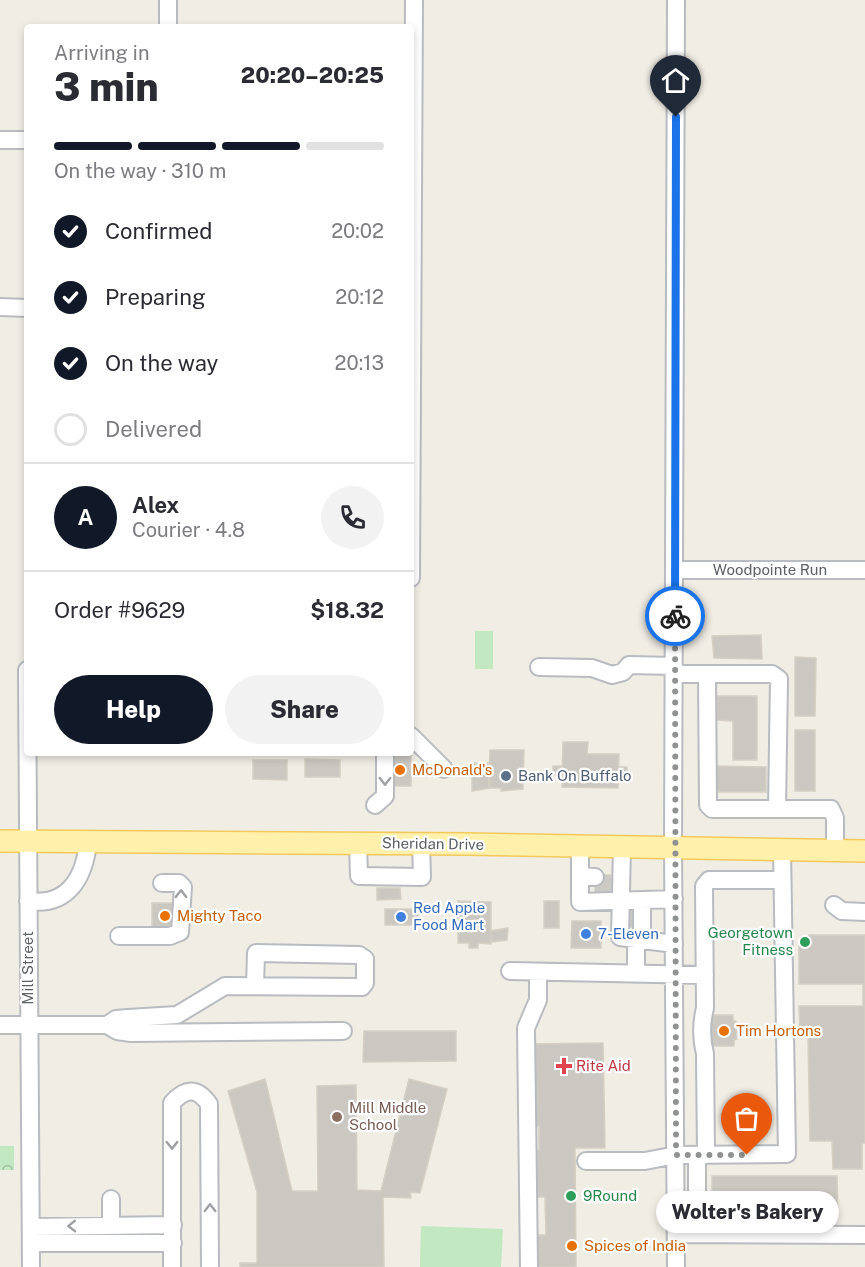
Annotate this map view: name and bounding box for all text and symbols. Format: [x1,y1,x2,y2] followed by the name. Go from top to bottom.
[54,41,149,65] text: Arriving in
[650,55,701,117] pin
[241,62,384,88] text: 20:20–20:25
[54,64,159,110] text: 3 min
[659,64,692,97] icon: home
[54,159,226,183] text: On the way · 310 m
[54,215,87,248] icon: check
[105,218,212,244] text: Confirmed
[331,219,384,243] text: 20:02
[54,281,87,314] icon: check
[105,284,206,310] text: Preparing
[335,285,384,309] text: 20:12
[54,347,87,380] icon: check
[105,350,218,376] text: On the way
[335,351,384,375] text: 20:13
[105,416,202,442] text: Delivered
[321,486,384,549] button: phone
[132,492,179,518] text: Alex
[78,504,93,530] text: A
[132,518,245,542] text: Courier · 4.8
[713,561,827,578] street label: Woodpointe Run
[645,586,705,646] courier
[54,597,185,623] text: Order #9629
[310,597,384,623] text: $18.32
[659,600,692,633] icon: bike
[54,675,213,744] button: Help
[225,675,384,744] button: Share
[412,761,492,778] place label: McDonald's
[393,763,407,777] marker: McDonald's
[518,767,632,784] place label: Bank On Buffalo
[499,769,513,783] marker: Bank On Buffalo
[379,777,391,786] one-way arrow
[382,834,484,853] street label: Sheridan Drive
[175,889,187,898] one-way arrow
[413,899,485,933] place label: Red Apple Food Mart
[177,907,262,924] place label: Mighty Taco
[158,909,172,923] marker: Mighty Taco
[394,910,408,924] marker: Red Apple Food Mart
[708,924,793,958] place label: Georgetown Fitness
[598,925,659,942] place label: 7-Eleven
[579,927,593,941] marker: 7-Eleven
[19,931,36,1005] street label: Mill Street
[798,935,812,949] marker: Georgetown Fitness
[736,1022,821,1039] place label: Tim Hortons
[717,1024,731,1038] marker: Tim Hortons
[576,1057,631,1074] place label: Rite Aid
[557,1059,571,1073] marker: Rite Aid
[721,1093,772,1155] pin
[349,1099,426,1133] place label: Mill Middle School
[730,1102,763,1135] icon: bag
[330,1110,344,1124] marker: Mill Middle School
[166,1141,179,1150] one-way arrow
[583,1187,637,1204] place label: 9Round
[564,1189,578,1203] marker: 9Round
[656,1191,838,1233] callout: Wolter's Bakery
[672,1200,823,1224] text: Wolter's Bakery
[204,1204,216,1213] one-way arrow
[68,1220,77,1233] one-way arrow
[584,1237,686,1254] place label: Spices of India
[565,1239,579,1253] marker: Spices of India

